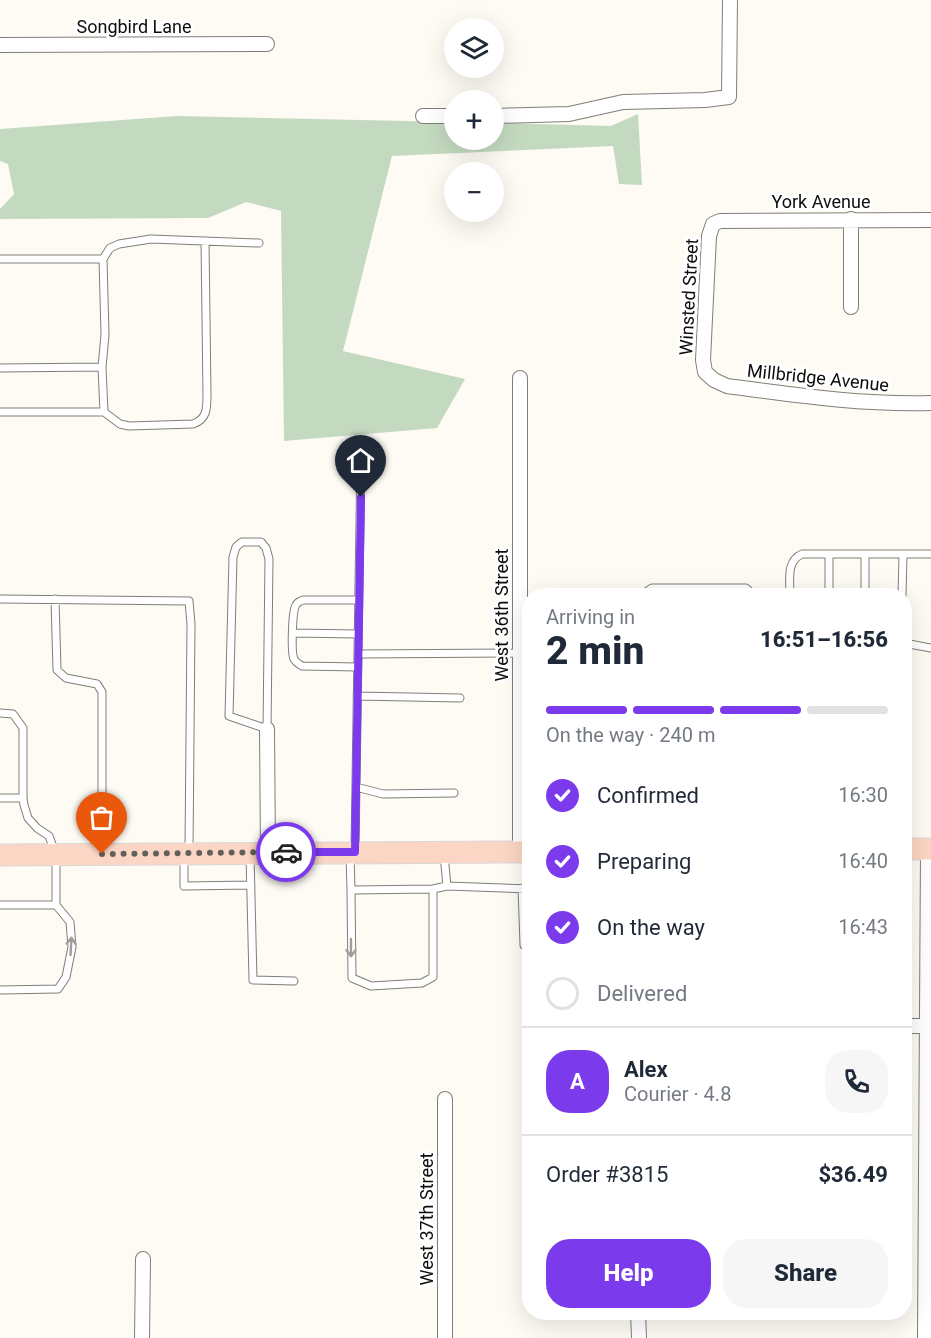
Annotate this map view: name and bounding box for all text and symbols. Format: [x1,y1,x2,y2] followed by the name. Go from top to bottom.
[76,16,192,37] street label: Songbird Lane
[444,18,504,222] map controls
[444,18,504,78] button: layers
[444,90,504,150] button: +
[444,162,504,222] button: −
[771,191,871,212] street label: York Avenue
[675,238,702,356] street label: Winsted Street
[746,360,890,395] street label: Millbridge Avenue
[335,435,386,497] pin
[344,444,377,477] icon: home
[491,548,512,681] street label: West 36th Street
[546,605,635,629] text: Arriving in
[760,627,888,652] text: 16:51–16:56
[546,628,644,674] text: 2 min
[546,723,715,747] text: On the way · 240 m
[546,779,579,812] icon: check
[597,783,699,808] text: Confirmed
[838,783,888,807] text: 16:30
[76,792,127,854] pin
[85,801,118,834] icon: bag
[256,822,316,882] courier
[270,836,303,869] icon: car
[546,845,579,878] icon: check
[597,849,691,874] text: Preparing
[838,849,888,873] text: 16:40
[546,911,579,944] icon: check
[597,915,705,940] text: On the way
[838,915,888,939] text: 16:43
[65,937,76,956] one-way arrow
[345,938,357,958] one-way arrow
[597,981,687,1006] text: Delivered
[825,1050,888,1113] button: phone
[624,1057,668,1082] text: Alex
[570,1069,585,1094] text: A
[624,1082,731,1106] text: Courier · 4.8
[416,1152,437,1285] street label: West 37th Street
[546,1162,668,1187] text: Order #3815
[819,1162,888,1187] text: $36.49
[546,1239,711,1308] button: Help
[723,1239,888,1308] button: Share

